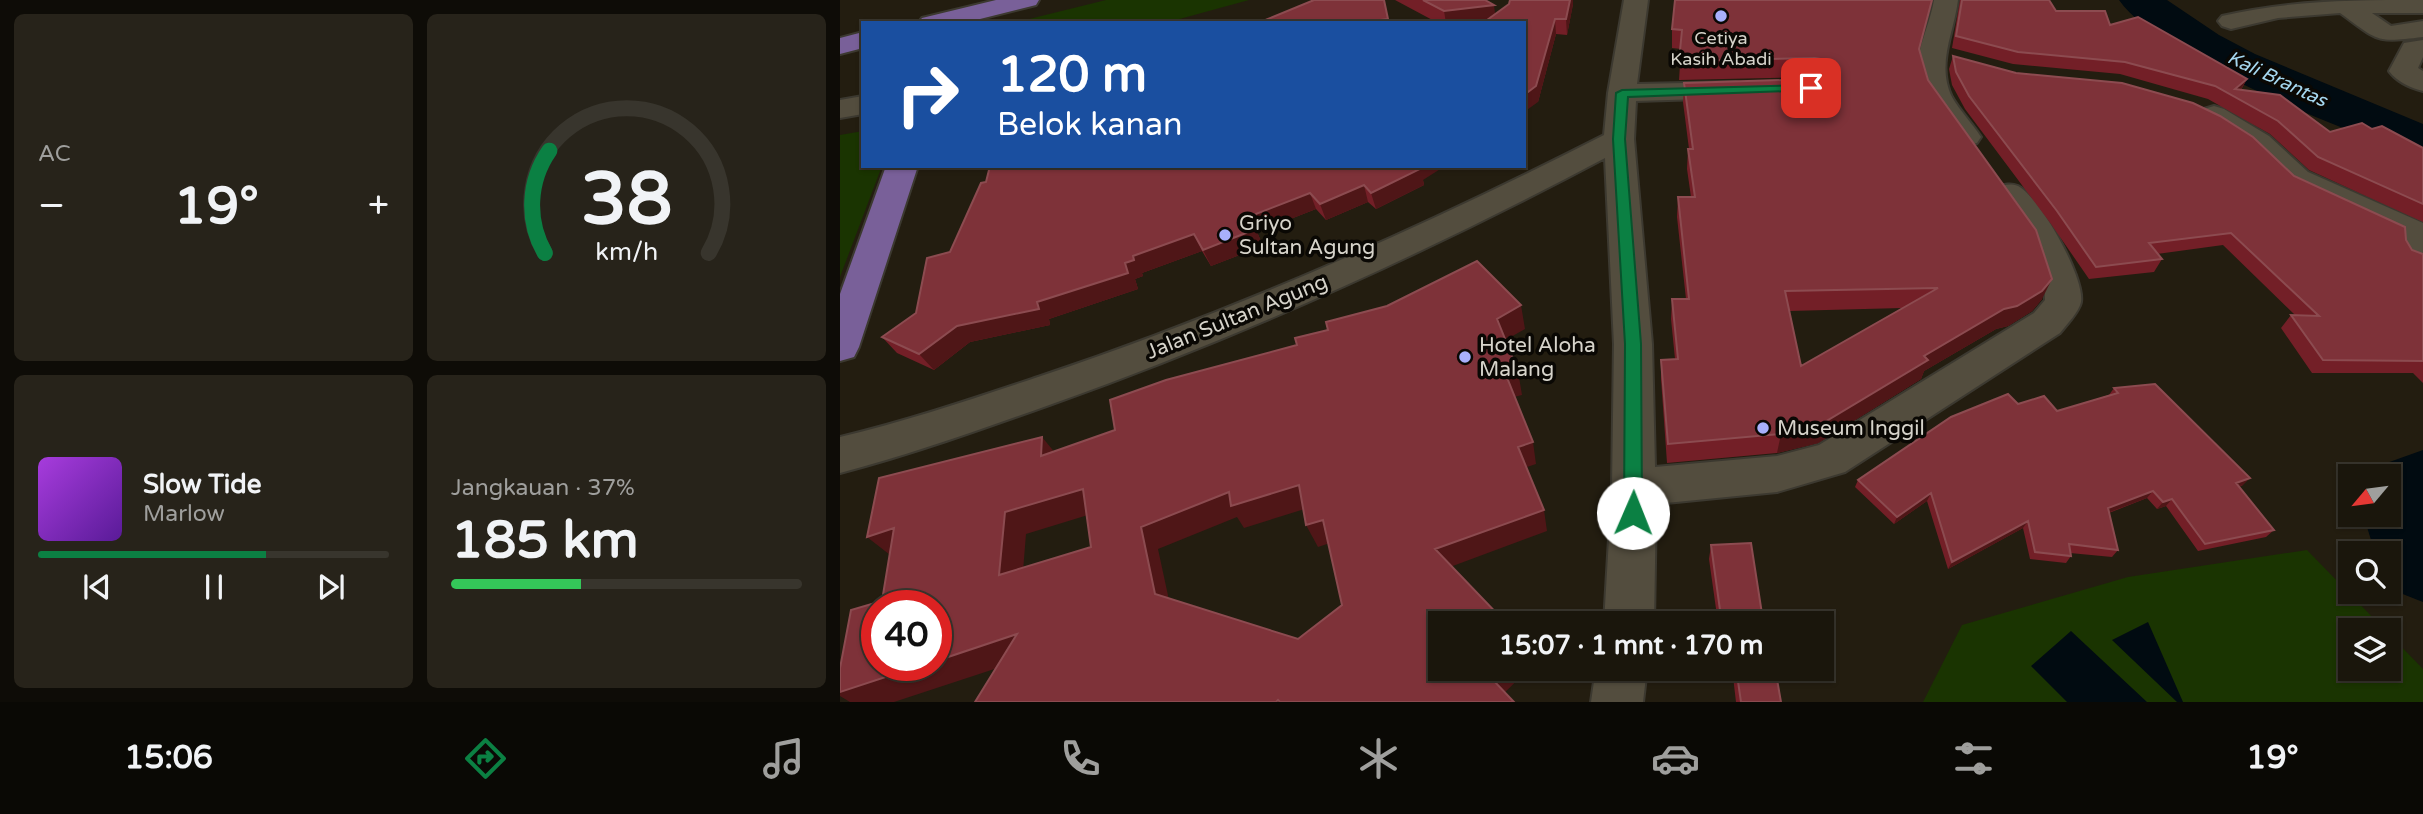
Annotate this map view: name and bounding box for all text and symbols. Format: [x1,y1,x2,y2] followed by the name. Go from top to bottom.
[1713,8,1729,24] marker: Cetiya Kasih Abadi
[1670,27,1772,70] place label: Cetiya Kasih Abadi
[997,46,1147,105] text: 120 m
[2224,46,2332,112] water label: Kali Brantas
[882,49,973,140] icon: right
[1781,58,1841,118] pin
[1792,69,1830,107] icon: arrive
[997,106,1182,144] text: Belok kanan
[38,140,71,168] text: AC
[581,157,672,245] text: 38
[174,175,259,238] text: 19°
[38,183,65,229] text: −
[368,183,389,229] text: +
[1239,211,1375,260] place label: Griyo Sultan Agung
[1217,227,1233,243] marker: Griyo Sultan Agung
[595,237,658,267] text: km/h
[1143,269,1331,365] street label: Jalan Sultan Agung
[1479,333,1596,382] place label: Hotel Aloha Malang
[1457,349,1473,365] marker: Hotel Aloha Malang
[1777,416,1925,441] place label: Museum Inggil
[1755,420,1771,436] marker: Museum Inggil
[2338,464,2401,527] north arrow
[2338,464,2401,681] map controls
[143,469,261,500] text: Slow Tide
[451,474,635,502] text: Jangkauan · 37%
[1596,476,1670,550] position arrow
[143,500,225,528] text: Marlow
[451,509,639,572] text: 185 km
[2338,541,2401,604] button: search
[78,568,116,606] icon: previous
[195,568,233,606] icon: pause
[312,568,350,606] icon: next
[861,590,952,681] speed limit sign: 40
[2338,618,2401,681] button: layers
[1499,630,1763,661] text: 15:07 · 1 mnt · 170 m
[461,734,510,783] icon: directions
[759,734,808,783] icon: music
[1056,734,1105,783] icon: phone
[1354,734,1403,783] icon: climate
[1651,734,1700,783] icon: car
[1949,734,1998,783] icon: filters
[124,739,213,777] text: 15:06
[2246,739,2299,777] text: 19°

